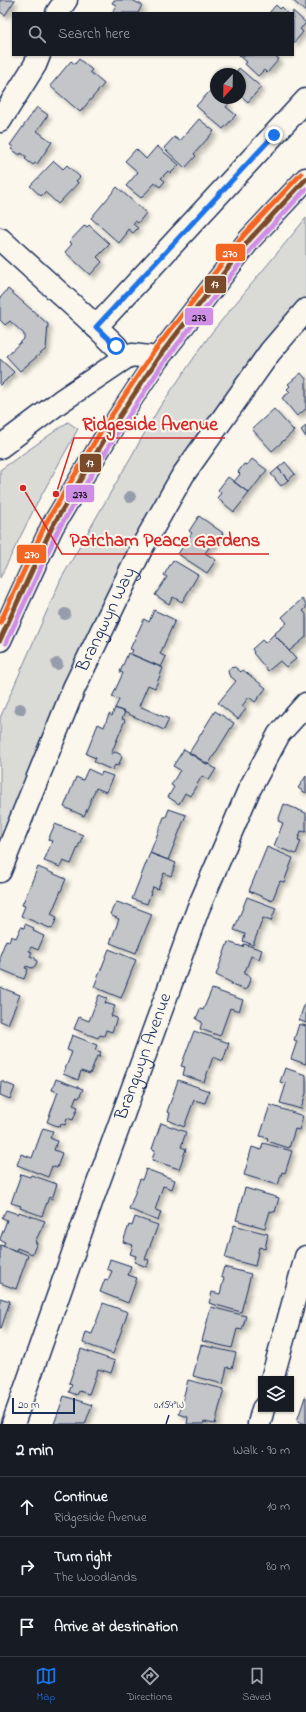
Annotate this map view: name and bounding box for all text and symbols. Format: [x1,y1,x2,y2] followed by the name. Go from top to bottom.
[12,12,294,56] search box
[26,23,48,45] icon: search
[58,23,130,45] text: Search here
[210,68,246,104] north arrow
[265,126,283,144] route end
[215,243,246,262] line badge: 270
[222,246,238,262] text: 270
[204,275,227,294] line badge: 17
[211,277,219,293] text: 17
[184,307,214,326] line badge: 273
[191,310,207,326] text: 273
[107,337,125,355] route start
[74,407,225,438] callout: Ridgeside Avenue
[82,412,218,441] text: Ridgeside Avenue
[79,453,102,473] line badge: 17
[86,456,94,472] text: 17
[65,484,95,503] line badge: 273
[72,487,88,503] text: 273
[62,523,269,554] callout: Patcham Peace Gardens
[70,528,260,555] text: Patcham Peace Gardens
[16,544,47,564] line badge: 270
[24,547,40,563] text: 270
[70,563,143,677] street label: Brangwyn Way
[109,989,180,1125] street label: Brangwyn Avenue
[258,1376,294,1412] map controls
[258,1376,294,1412] button: layers
[12,1396,75,1415] scale bar
[18,1397,40,1413] text: 20 m
[154,1398,184,1413] text: 0.154°W
[16,1438,53,1463] text: 2 min
[233,1441,290,1460] text: Walk · 90 m
[54,1486,108,1508] text: Continue
[16,1496,38,1518] icon: ahead
[267,1497,290,1516] text: 10 m
[54,1508,147,1527] text: Ridgeside Avenue
[54,1546,112,1568] text: Turn right
[16,1556,38,1578] icon: right
[266,1557,290,1576] text: 80 m
[54,1568,137,1587] text: The Woodlands
[16,1616,38,1638] icon: arrive
[54,1616,178,1638] text: Arrive at destination
[35,1665,57,1705] tab: Map
[127,1665,172,1705] tab: Directions
[242,1665,271,1705] tab: Saved

